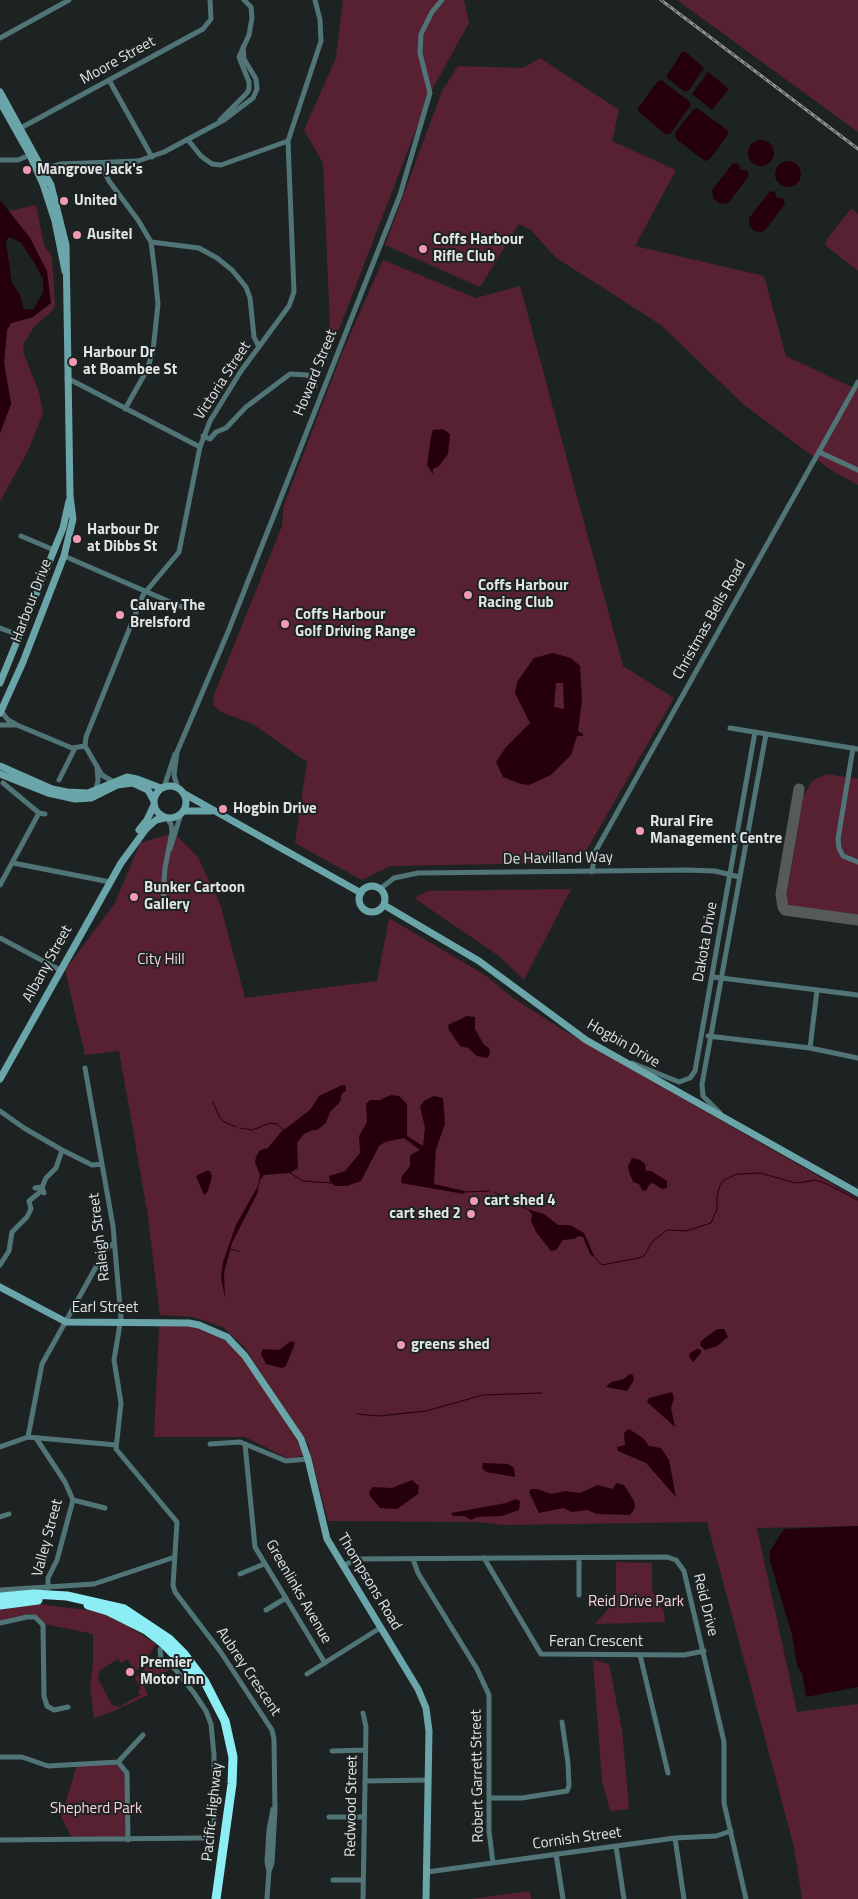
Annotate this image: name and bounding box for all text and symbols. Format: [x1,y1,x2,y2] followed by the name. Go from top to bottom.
[77,33,159,89] street label: Moore Street
[37,161,143,179] place label: Mangrove Jack's
[21,164,33,176] marker: Mangrove Jack's
[74,192,117,210] place label: United
[58,195,70,207] marker: United
[87,226,132,244] place label: Ausitel
[71,229,83,241] marker: Ausitel
[433,231,524,266] place label: Coffs Harbour Rifle Club
[417,243,429,255] marker: Coffs Harbour Rifle Club
[290,327,342,419] street label: Howard Street
[191,338,255,424] street label: Victoria Street
[83,344,177,379] place label: Harbour Dr at Boambee St
[67,356,79,368] marker: Harbour Dr at Boambee St
[87,521,159,556] place label: Harbour Dr at Dibbs St
[71,533,83,545] marker: Harbour Dr at Dibbs St
[8,557,56,645] street label: Harbour Drive
[670,557,750,683] street label: Christmas Bells Road
[478,577,569,612] place label: Coffs Harbour Racing Club
[462,589,474,601] marker: Coffs Harbour Racing Club
[130,597,205,632] place label: Calvary The Brelsford
[295,606,416,641] place label: Coffs Harbour Golf Driving Range
[114,609,126,621] marker: Calvary The Brelsford
[279,618,291,630] marker: Coffs Harbour Golf Driving Range
[233,800,317,818] place label: Hogbin Drive
[217,803,229,815] marker: Hogbin Drive
[650,813,782,848] place label: Rural Fire Management Centre
[634,825,646,837] marker: Rural Fire Management Centre
[503,849,613,869] street label: De Havilland Way
[144,879,245,914] place label: Bunker Cartoon Gallery
[128,891,140,903] marker: Bunker Cartoon Gallery
[690,901,722,983] street label: Dakota Drive
[20,922,76,1006] street label: Albany Street
[137,951,185,969] park label: City Hill
[583,1016,663,1072] street label: Hogbin Drive
[86,1192,114,1282] street label: Raleigh Street
[484,1192,556,1210] place label: cart shed 4
[468,1195,480,1207] marker: cart shed 4
[389,1205,461,1223] place label: cart shed 2
[465,1208,477,1220] marker: cart shed 2
[72,1299,138,1317] street label: Earl Street
[411,1336,490,1354] place label: greens shed
[395,1339,407,1351] marker: greens shed
[29,1497,67,1579] street label: Valley Street
[333,1530,405,1634] street label: Thompsons Road
[261,1537,335,1647] street label: Greenlinks Avenue
[689,1572,721,1638] street label: Reid Drive
[588,1593,684,1611] park label: Reid Drive Park
[212,1624,284,1720] street label: Aubrey Crescent
[549,1633,643,1651] street label: Feran Crescent
[140,1654,204,1689] place label: Premier Motor Inn
[124,1666,136,1678] marker: Premier Motor Inn
[468,1709,488,1843] street label: Robert Garrett Street
[342,1755,362,1857] street label: Redwood Street
[199,1762,227,1862] street label: Pacific Highway
[50,1800,142,1818] park label: Shepherd Park
[531,1824,623,1854] street label: Cornish Street

